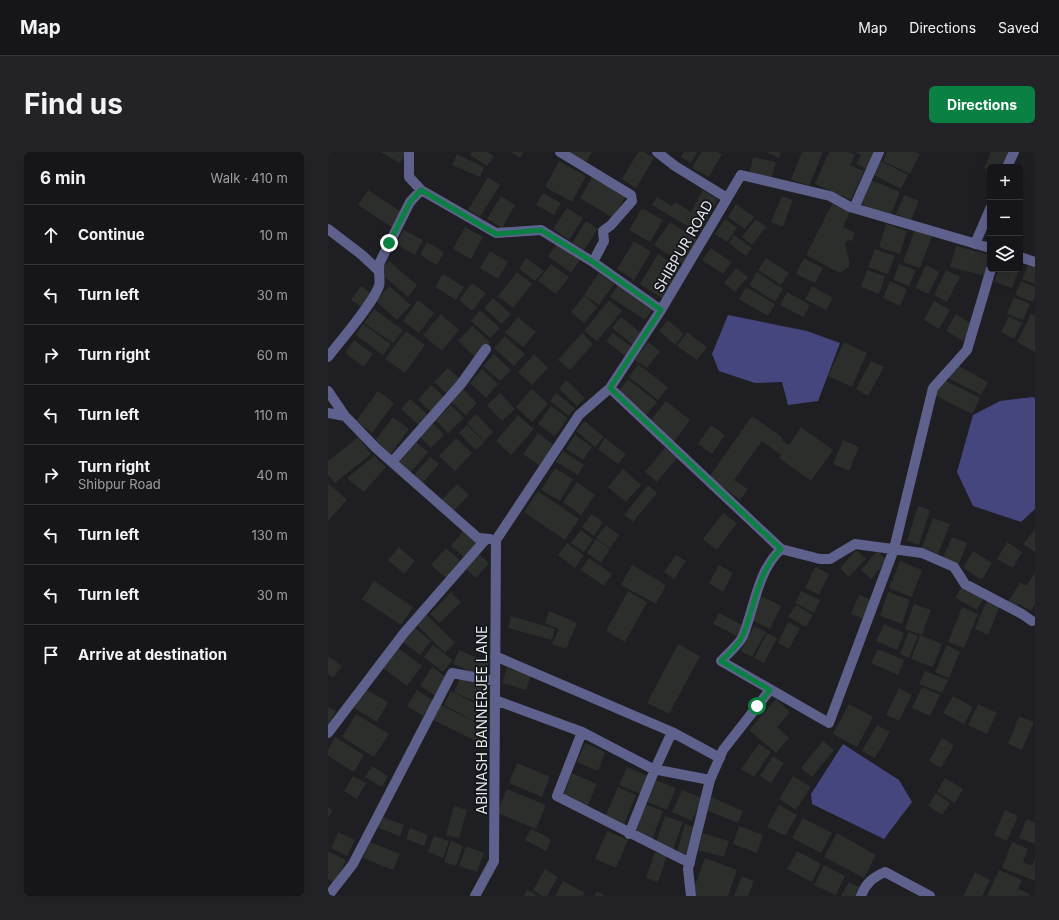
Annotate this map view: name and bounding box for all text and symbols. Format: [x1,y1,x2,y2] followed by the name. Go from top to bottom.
[20,16,61,39] text: Map
[858,19,887,36] text: Map
[909,19,976,36] text: Directions
[998,19,1039,36] text: Saved
[929,86,1035,123] button: Directions
[24,87,123,121] text: Find us
[987,164,1023,272] map controls
[987,164,1023,200] button: +
[40,168,86,188] text: 6 min
[211,170,288,186] text: Walk · 410 m
[650,197,716,295] street label: SHIBPUR ROAD
[987,200,1023,236] button: −
[40,224,62,246] icon: ahead
[78,225,145,244] text: Continue
[259,227,288,243] text: 10 m
[380,234,398,252] route end
[987,236,1023,272] button: layers
[40,284,62,306] icon: left
[78,285,139,304] text: Turn left
[257,287,288,303] text: 30 m
[40,344,62,366] icon: right
[78,345,150,364] text: Turn right
[257,347,288,363] text: 60 m
[40,404,62,426] icon: left
[78,405,139,424] text: Turn left
[254,407,288,423] text: 110 m
[78,457,150,476] text: Turn right
[40,464,62,486] icon: right
[256,467,288,483] text: 40 m
[78,476,161,492] text: Shibpur Road
[40,524,62,546] icon: left
[78,525,139,544] text: Turn left
[251,527,288,543] text: 130 m
[40,584,62,606] icon: left
[78,585,139,604] text: Turn left
[257,587,288,603] text: 30 m
[473,626,490,814] street label: ABINASH BANNERJEE LANE
[40,644,62,666] icon: arrive
[78,645,227,664] text: Arrive at destination
[748,697,766,715] route start

